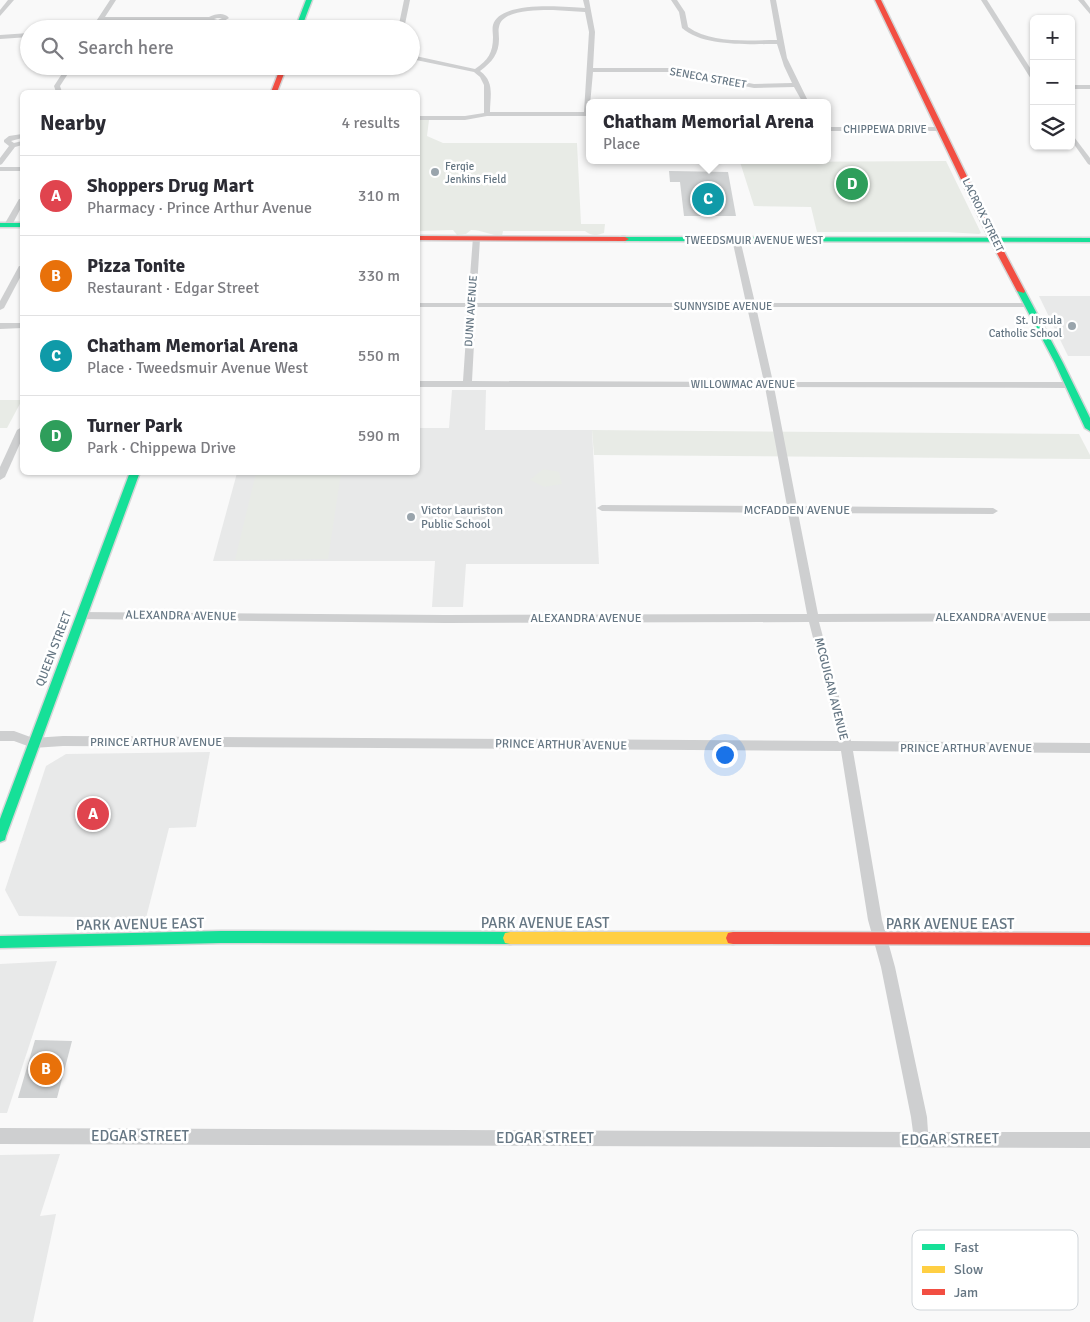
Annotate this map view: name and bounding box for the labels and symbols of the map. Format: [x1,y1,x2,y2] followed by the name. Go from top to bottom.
[669,65,748,91] street label: SENECA STREET
[843,123,927,136] street label: CHIPPEWA DRIVE
[445,160,506,186] place label: Fergie Jenkins Field
[836,165,868,203] pin: D
[429,166,441,178] marker: Fergie Jenkins Field
[960,176,1007,254] street label: LACROIX STREET
[692,180,724,218] pin: C
[685,234,823,247] street label: TWEEDSMUIR AVENUE WEST
[462,275,480,347] street label: DUNN AVENUE
[674,300,772,313] street label: SUNNYSIDE AVENUE
[989,314,1062,340] place label: St. Ursula Catholic School
[1066,320,1078,332] marker: St. Ursula Catholic School
[691,378,795,391] street label: WILLOWMAC AVENUE
[421,503,503,532] place label: Victor Lauriston Public School
[744,503,850,518] street label: MCFADDEN AVENUE
[405,511,417,523] marker: Victor Lauriston Public School
[125,608,237,624] street label: ALEXANDRA AVENUE
[33,609,75,689] street label: QUEEN STREET
[935,610,1047,625] street label: ALEXANDRA AVENUE
[530,611,642,626] street label: ALEXANDRA AVENUE
[811,636,851,742] street label: MCGUIGAN AVENUE
[90,735,222,750] street label: PRINCE ARTHUR AVENUE
[495,736,627,754] street label: PRINCE ARTHUR AVENUE
[900,741,1032,756] street label: PRINCE ARTHUR AVENUE
[712,742,738,768] your location
[77,795,109,833] pin: A
[76,914,205,934] street label: PARK AVENUE EAST
[481,914,610,932] street label: PARK AVENUE EAST
[886,915,1015,933] street label: PARK AVENUE EAST
[30,1050,62,1088] pin: B
[91,1127,190,1145] street label: EDGAR STREET
[496,1129,595,1147] street label: EDGAR STREET
[901,1129,1000,1149] street label: EDGAR STREET
[912,1230,1078,1310] legend
[954,1239,979,1256] text: Fast
[954,1261,983,1278] text: Slow
[954,1284,978,1301] text: Jam

